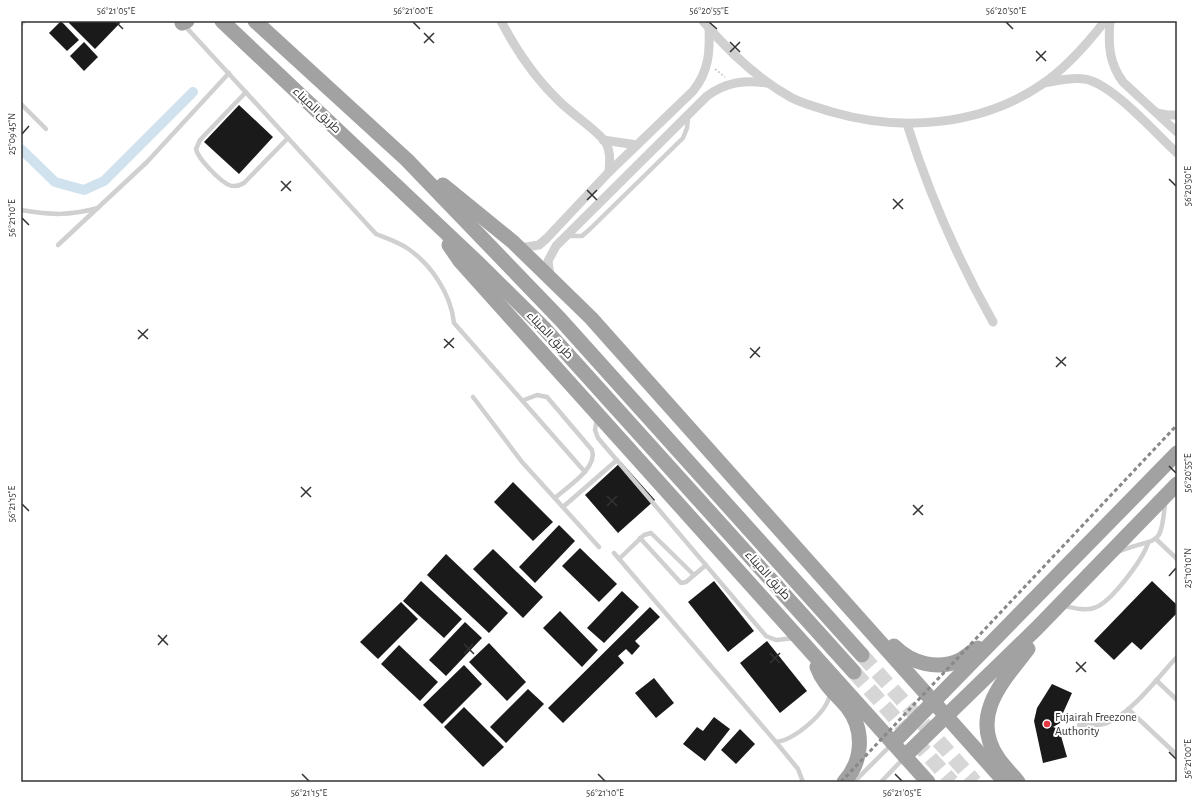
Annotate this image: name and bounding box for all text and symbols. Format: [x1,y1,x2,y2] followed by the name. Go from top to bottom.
[97,6,135,16] text: 56°21'05"E
[393,6,433,16] text: 56°21'00"E
[689,6,729,16] text: 56°20'55"E
[986,6,1026,16] text: 56°20'50"E
[290,85,344,136] street label: طريق الميناء
[7,113,17,155] text: 25°09'45"N
[1183,166,1193,206] text: 56°20'50"E
[7,199,17,237] text: 56°21'10"E
[524,309,576,362] street label: طريق الميناء
[1183,453,1193,493] text: 56°20'55"E
[7,485,17,522] text: 56°21'15"E
[742,548,793,602] street label: طريق الميناء
[1183,548,1193,588] text: 25°10'10"N
[1055,711,1137,738] place label: Fujairah Freezone Authority
[1042,719,1052,729] marker: Fujairah Freezone Authority
[1183,739,1193,779] text: 56°21'00"E
[291,788,328,798] text: 56°21'15"E
[586,788,624,798] text: 56°21'10"E
[883,788,921,798] text: 56°21'05"E

